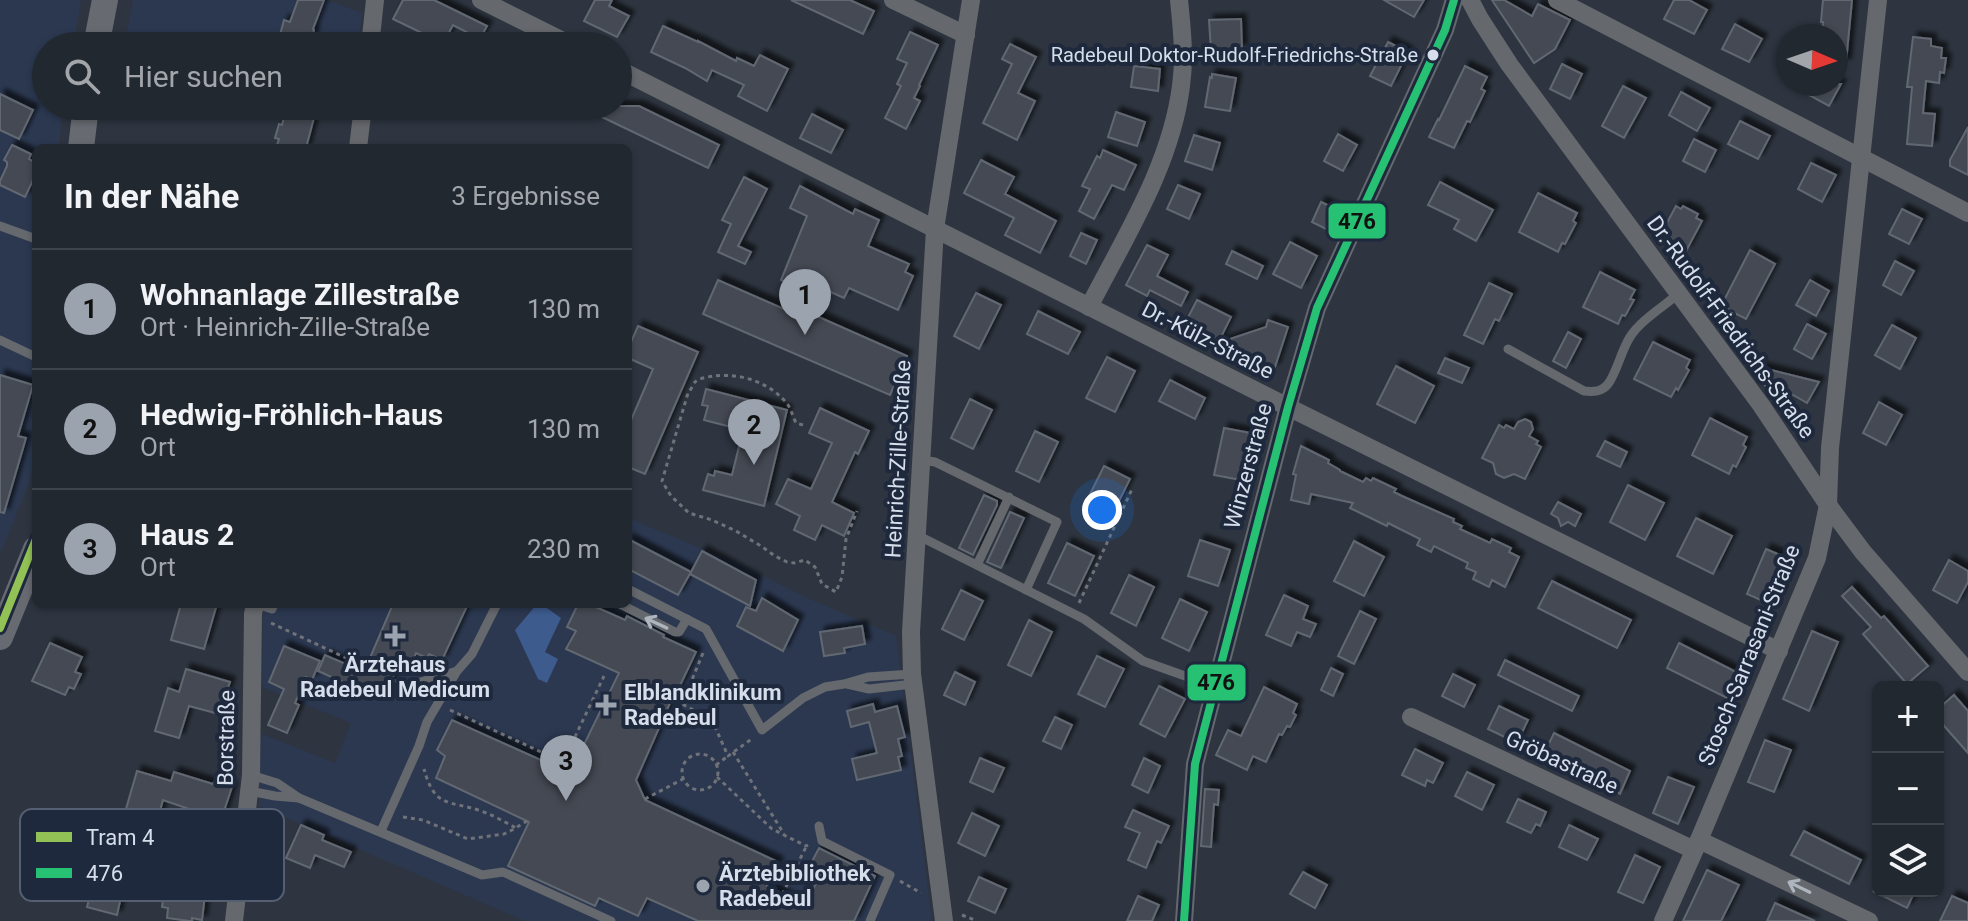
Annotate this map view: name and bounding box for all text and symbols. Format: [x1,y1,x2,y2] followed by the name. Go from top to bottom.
[1776,24,1848,96] north arrow
[32,32,632,120] search box
[1051,43,1418,67] place label: Radebeul Doktor-Rudolf-Friedrichs-Straße
[1425,47,1441,63] marker: Radebeul Doktor-Rudolf-Friedrichs-Straße
[60,54,104,98] icon: search
[124,59,283,94] text: Hier suchen
[64,176,239,216] text: In der Nähe
[451,181,600,211] text: 3 Ergebnisse
[1327,202,1387,240] line badge: 476
[1338,209,1376,234] text: 476
[1642,211,1820,443] street label: Dr.-Rudolf-Friedrichs-Straße
[779,269,831,335] pin: 1
[140,277,460,312] text: Wohnanlage Zillestraße
[83,294,97,324] text: 1
[527,294,600,324] text: 130 m
[1138,296,1278,384] street label: Dr.-Külz-Straße
[140,312,430,342] text: Ort · Heinrich-Zille-Straße
[880,359,916,559] street label: Heinrich-Zille-Straße
[140,397,443,432] text: Hedwig-Fröhlich-Haus
[728,399,780,465] pin: 2
[1219,400,1277,532] street label: Winzerstraße
[83,414,97,444] text: 2
[527,414,600,444] text: 130 m
[140,432,176,462] text: Ort
[1082,490,1122,530] your location
[140,517,234,552] text: Haus 2
[83,534,97,564] text: 3
[527,534,600,564] text: 230 m
[1693,541,1805,769] street label: Stosch-Sarrasani-Straße
[140,552,176,582] text: Ort
[644,615,668,630] one-way arrow
[384,625,406,647] marker: Ärztehaus Radebeul Medicum
[300,652,490,702] place label: Ärztehaus Radebeul Medicum
[1186,663,1247,702] line badge: 476
[1197,670,1235,695] text: 476
[624,680,782,730] place label: Elblandklinikum Radebeul
[1872,681,1944,897] map controls
[1872,681,1944,753] button: +
[213,690,239,786] street label: Borstraße
[595,694,617,716] marker: Elblandklinikum Radebeul
[1502,725,1622,799] street label: Gröbastraße
[540,735,592,801] pin: 3
[1872,753,1944,825] button: −
[20,809,284,901] legend
[86,825,154,850] text: Tram 4
[1872,825,1944,897] button: layers
[86,861,123,886] text: 476
[719,861,871,911] place label: Ärztebibliothek Radebeul
[694,877,712,895] marker: Ärztebibliothek Radebeul
[1787,879,1811,894] one-way arrow

